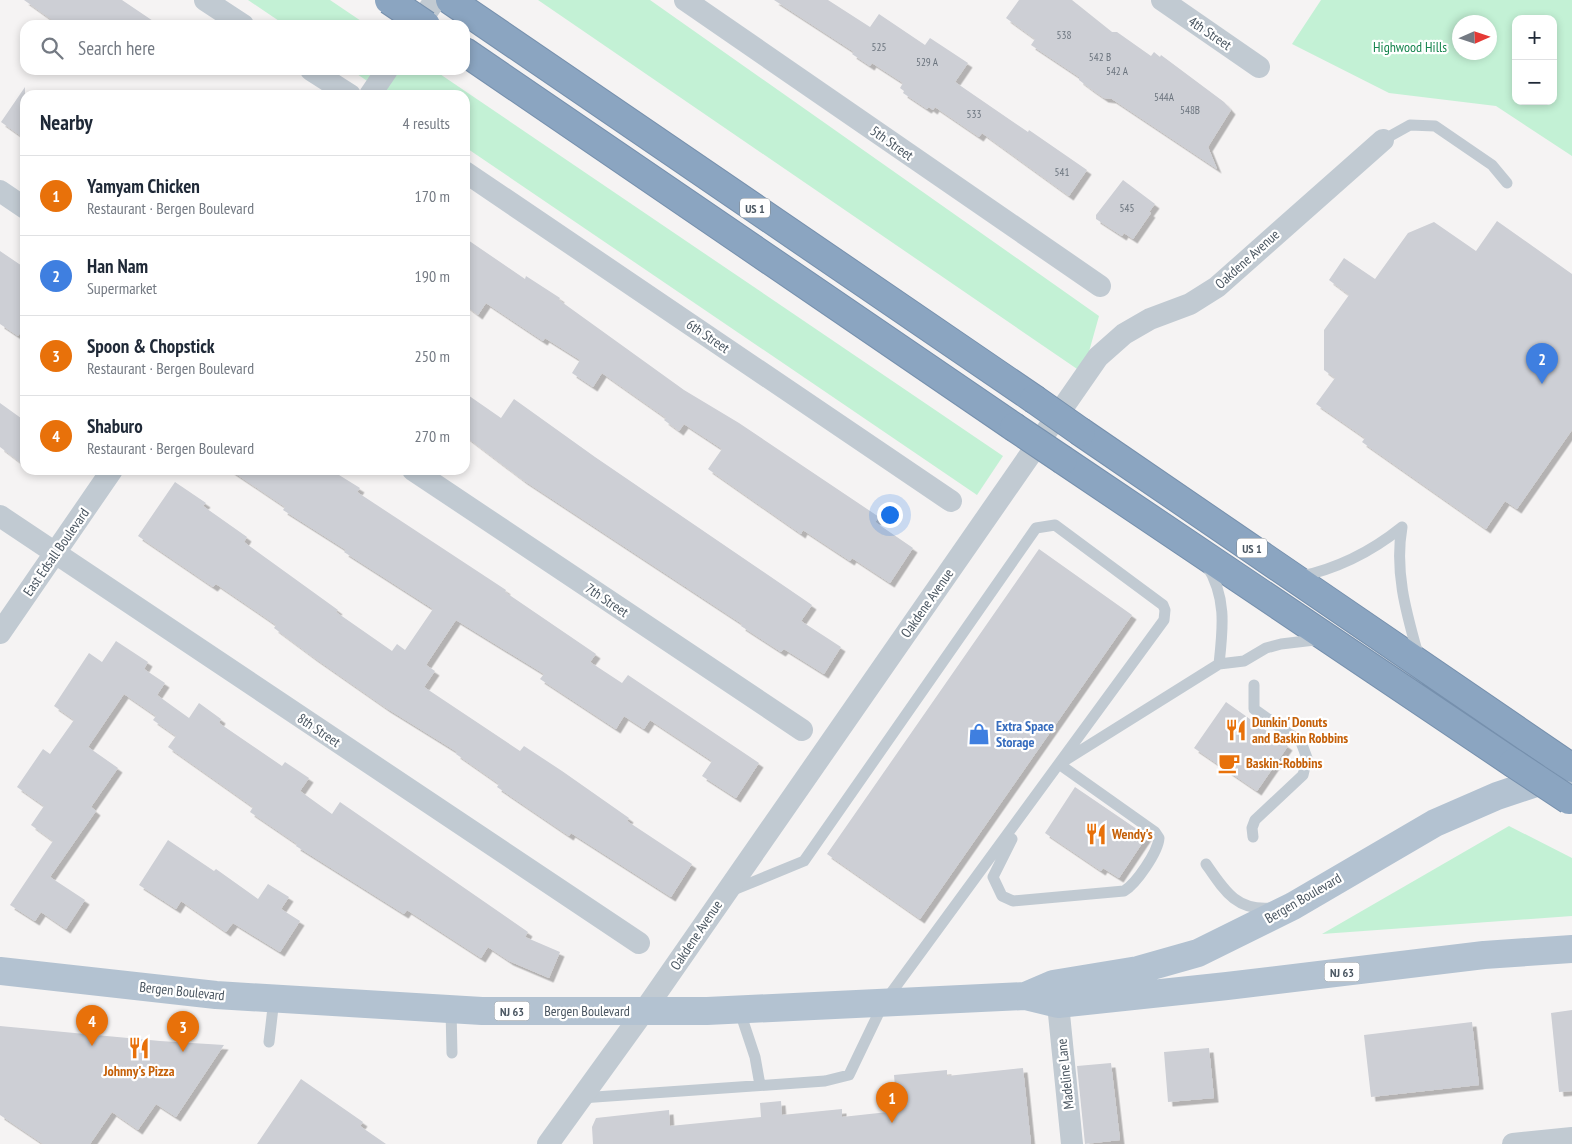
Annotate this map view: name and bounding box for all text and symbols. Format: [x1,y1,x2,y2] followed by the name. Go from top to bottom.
[1185,12,1235,54] street label: 4th Street
[1452,15,1497,60] north arrow
[1512,15,1557,105] map controls
[1512,15,1557,60] button: +
[20,20,470,75] search box
[1057,28,1071,42] house number: 538
[38,34,66,62] icon: search
[78,36,155,60] text: Search here
[1373,38,1447,56] park label: Highwood Hills
[872,40,886,54] house number: 525
[1089,50,1111,64] house number: 542 B
[916,55,939,69] house number: 529 A
[1512,60,1557,105] button: −
[1106,64,1129,78] house number: 542 A
[1154,90,1175,104] house number: 544A
[1180,103,1200,117] house number: 548B
[967,107,981,121] house number: 533
[40,109,93,136] text: Nearby
[403,113,450,133] text: 4 results
[867,122,917,164] street label: 5th Street
[1055,165,1069,179] house number: 541
[87,174,200,198] text: Yamyam Chicken
[52,186,60,206] text: 1
[415,186,450,206] text: 170 m
[87,198,254,218] text: Restaurant · Bergen Boulevard
[740,198,770,218] road number: US 1
[1120,201,1134,215] house number: 545
[1211,225,1283,293] street label: Oakdene Avenue
[87,254,148,278] text: Han Nam
[52,266,60,286] text: 2
[415,266,450,286] text: 190 m
[87,278,157,298] text: Supermarket
[683,315,733,357] street label: 6th Street
[87,334,215,358] text: Spoon & Chopstick
[1526,343,1558,384] pin: 2
[52,346,60,366] text: 3
[415,346,450,366] text: 250 m
[87,358,254,378] text: Restaurant · Bergen Boulevard
[87,414,143,438] text: Shaburo
[52,426,60,446] text: 4
[415,426,450,446] text: 270 m
[87,438,254,458] text: Restaurant · Bergen Boulevard
[877,502,903,528] your location
[19,504,93,600] street label: East Edsall Boulevard
[1237,538,1267,558] road number: US 1
[897,565,958,641] street label: Oakdene Avenue
[582,579,632,621] street label: 7th Street
[294,709,344,751] street label: 8th Street
[1252,713,1348,747] place label: Dunkin' Donuts and Baskin Robbins
[996,717,1054,751] place label: Extra Space Storage
[1223,717,1249,743] restaurant icon: Dunkin' Donuts and Baskin Robbins
[966,721,992,747] shop icon: Extra Space Storage
[1216,750,1242,776] cafe icon: Baskin-Robbins
[1246,754,1322,772] place label: Baskin-Robbins
[1083,821,1109,847] restaurant icon: Wendy's
[1111,825,1153,843] place label: Wendy's
[1261,869,1345,927] street label: Bergen Boulevard
[666,896,726,973] street label: Oakdene Avenue
[1324,962,1360,982] road number: NJ 63
[138,978,226,1004] street label: Bergen Boulevard
[494,1001,530,1020] road number: NJ 63
[544,1002,630,1020] street label: Bergen Boulevard
[76,1005,108,1046] pin: 4
[167,1011,199,1052] pin: 3
[126,1035,152,1061] restaurant icon: Johnny's Pizza
[1052,1038,1078,1110] street label: Madeline Lane
[103,1062,175,1080] place label: Johnny's Pizza
[876,1082,908,1123] pin: 1

